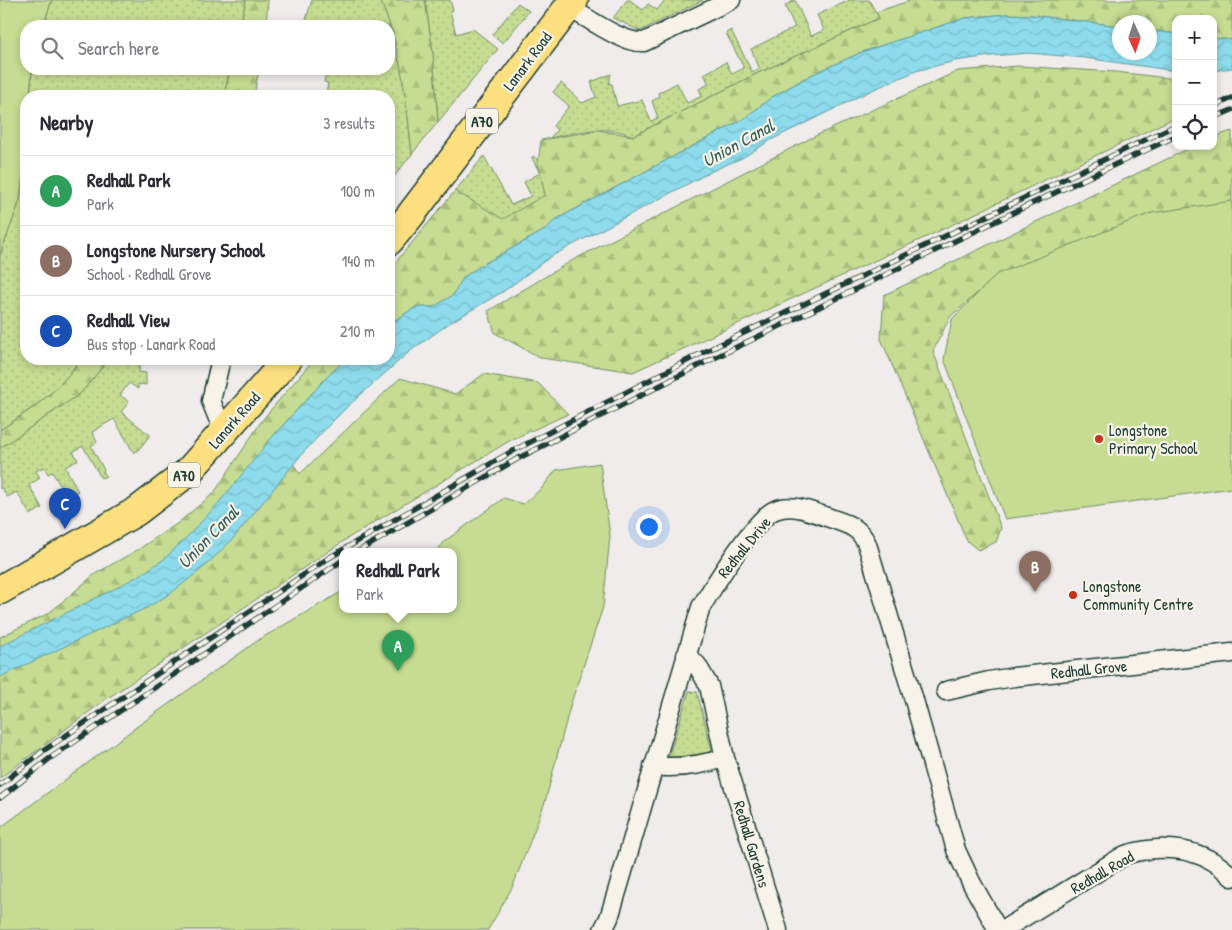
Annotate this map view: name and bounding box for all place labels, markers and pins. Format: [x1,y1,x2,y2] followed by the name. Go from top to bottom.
[1109,419,1198,459] place label: Longstone Primary School
[1093,433,1105,445] marker: Longstone Primary School
[49,488,81,529] pin: C
[1019,551,1051,592] pin: B
[1083,575,1194,615] place label: Longstone Community Centre
[1067,589,1079,601] marker: Longstone Community Centre
[382,630,414,671] pin: A

